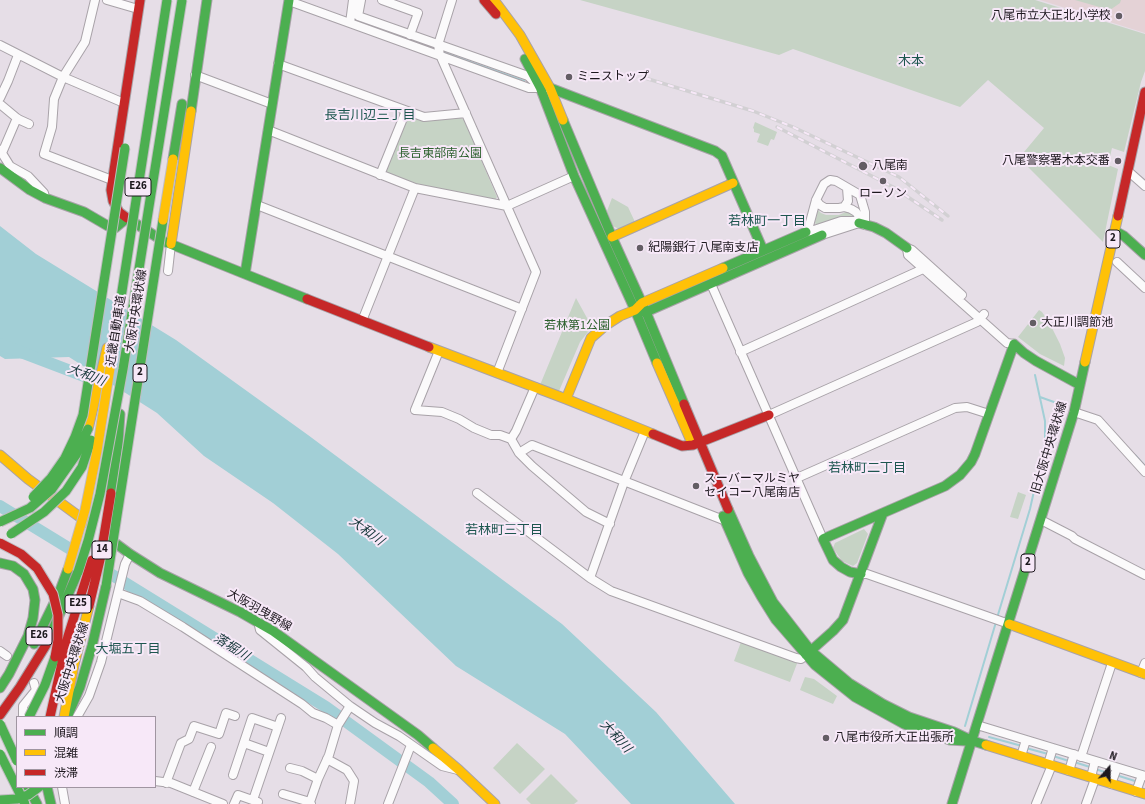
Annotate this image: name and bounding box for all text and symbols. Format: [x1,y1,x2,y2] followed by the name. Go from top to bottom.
[991,9,1111,23] place label: 八尾市立大正北小学校
[1114,11,1124,21] marker: 八尾市立大正北小学校
[898,54,924,70] district label: 木本
[577,70,649,84] place label: ミニストップ
[564,72,574,82] marker: ミニストップ
[325,108,415,124] district label: 長吉川辺三丁目
[398,147,482,161] park label: 長吉東部南公園
[1002,154,1110,168] place label: 八尾警察署木本交番
[1113,156,1123,166] marker: 八尾警察署木本交番
[872,159,908,173] place label: 八尾南
[857,160,869,172] marker: 八尾南
[878,176,888,186] marker: ローソン
[125,178,151,196] road number: E26
[859,187,907,201] place label: ローソン
[728,214,806,230] district label: 若林町一丁目
[1106,230,1120,248] road number: 2
[648,241,758,255] place label: 紀陽銀行 八尾南支店
[635,243,645,253] marker: 紀陽銀行 八尾南支店
[123,268,151,354] street label: 大阪中央環状線
[104,294,130,368] street label: 近畿自動車道
[1041,316,1113,330] place label: 大正川調節池
[1028,318,1038,328] marker: 大正川調節池
[544,319,610,333] park label: 若林第1公園
[65,362,107,390] water label: 大和川
[133,364,147,382] road number: 2
[1029,400,1071,496] street label: 旧大阪中央環状線
[828,461,906,477] district label: 若林町二丁目
[704,472,800,500] place label: スーバーマルミヤ セイコー八尾南店
[691,481,701,491] marker: スーバーマルミヤ セイコー八尾南店
[346,514,386,550] water label: 大和川
[465,523,543,539] district label: 若林町三丁目
[92,541,112,559] road number: 14
[1021,554,1035,572] road number: 2
[224,587,294,635] street label: 大阪羽曳野線
[65,595,91,613] road number: E25
[53,621,93,705] street label: 大阪中央環状線
[26,627,52,645] road number: E26
[210,631,252,665] water label: 落堀川
[96,642,160,658] district label: 大堀五丁目
[16,716,156,788] legend
[596,717,634,757] water label: 大和川
[54,725,78,742] text: 順調
[834,731,954,745] place label: 八尾市役所大正出張所
[821,733,831,743] marker: 八尾市役所大正出張所
[54,745,78,762] text: 混雑
[1089,748,1129,788] north arrow
[1107,748,1119,765] text: N
[54,765,78,782] text: 渋滞

